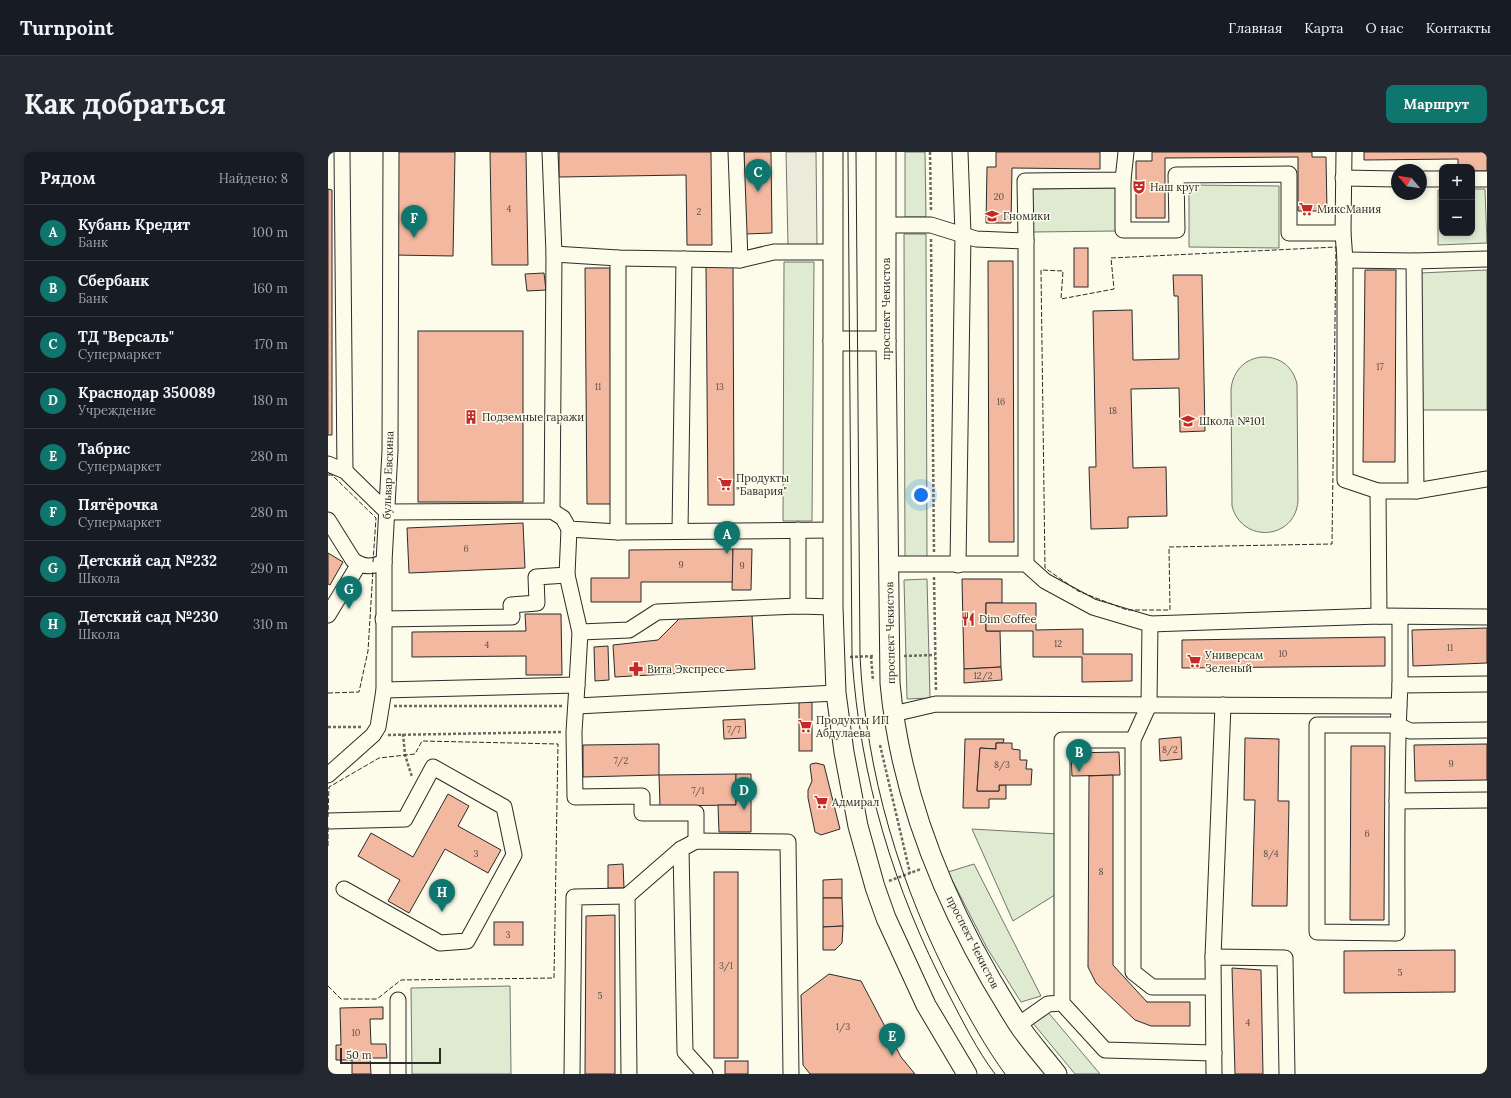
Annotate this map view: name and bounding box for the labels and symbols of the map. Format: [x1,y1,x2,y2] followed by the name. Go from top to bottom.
[745,159,771,192] pin: C
[1391,164,1427,200] north arrow
[1131,179,1147,195] theatre icon: Наш круг
[1150,180,1199,194] place label: Наш круг
[994,191,1005,202] house number: 20
[1298,201,1314,217] supermarket icon: МиксМания
[1317,202,1381,216] place label: МиксМания
[507,203,512,214] house number: 4
[401,205,427,238] pin: F
[697,206,702,217] house number: 2
[984,208,1000,224] school or university icon: Гномики
[1003,209,1050,223] place label: Гномики
[879,258,893,360] street label: проспект Чекистов
[1376,361,1384,372] house number: 17
[595,381,601,392] house number: 11
[716,381,724,392] house number: 13
[997,396,1005,407] house number: 16
[1109,405,1117,416] house number: 18
[463,409,479,425] building icon: Подземные гаражи
[482,410,584,424] place label: Подземные гаражи
[1180,413,1196,429] school or university icon: Школа №101
[1199,414,1265,428] place label: Школа №101
[379,430,397,519] street label: бульвар Евскина
[736,471,789,498] place label: Продукты "Бавария"
[717,476,733,492] supermarket icon: Продукты "Бавария"
[911,485,931,505] your location
[714,521,740,554] pin: A
[463,543,469,554] house number: 6
[678,559,684,570] house number: 9
[739,560,745,571] house number: 9
[336,576,362,609] pin: G
[882,581,898,684] street label: проспект Чекистов
[960,611,976,627] restaurant icon: Dim Coffee
[979,612,1036,626] place label: Dim Coffee
[1054,638,1062,649] house number: 12
[485,639,490,650] house number: 4
[1447,642,1453,653] house number: 11
[1204,648,1263,675] place label: Универсам Зеленый
[1279,648,1288,659] house number: 10
[1186,653,1202,669] supermarket icon: Универсам Зеленый
[628,661,644,677] pharmacy icon: Вита Экспресс
[647,662,725,676] place label: Вита Экспресс
[974,670,993,682] house number: 12/2
[815,713,889,740] place label: Продукты ИП Абдулаева
[797,718,813,734] supermarket icon: Продукты ИП Абдулаева
[727,724,741,736] house number: 7/7
[1066,739,1092,772] pin: B
[1162,744,1178,756] house number: 8/2
[614,755,628,767] house number: 7/2
[1448,758,1454,769] house number: 9
[994,759,1010,771] house number: 8/3
[731,777,757,810] pin: D
[692,785,704,797] house number: 7/1
[813,794,829,810] supermarket icon: Адмирал
[831,795,880,809] place label: Адмирал
[1364,828,1370,839] house number: 6
[473,848,479,859] house number: 3
[1263,848,1279,860] house number: 8/4
[1098,866,1104,877] house number: 8
[429,879,455,912] pin: H
[944,893,1003,991] street label: проспект Чекистов
[505,929,511,940] house number: 3
[719,960,733,972] house number: 3/1
[1398,967,1403,978] house number: 5
[598,990,603,1001] house number: 5
[1246,1017,1251,1028] house number: 4
[836,1021,850,1033] house number: 1/3
[879,1023,905,1056] pin: E
[352,1027,361,1038] house number: 10
[340,1046,441,1065] scale bar

